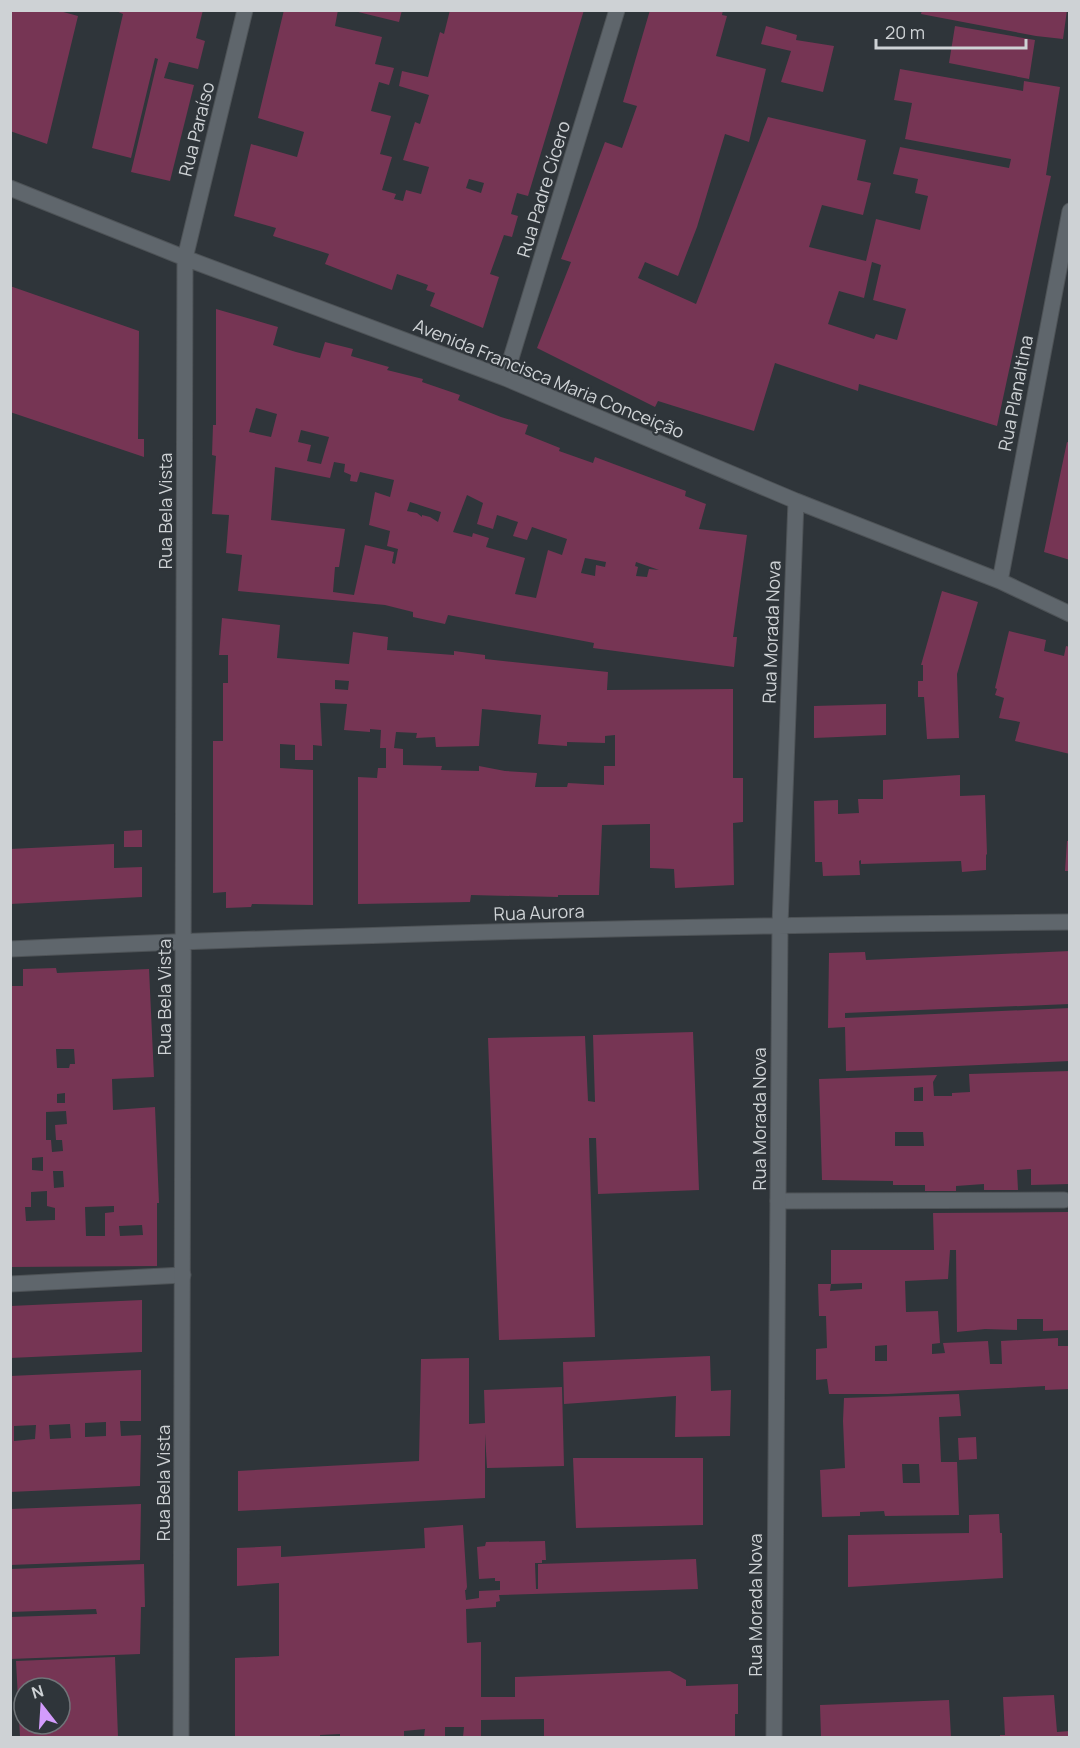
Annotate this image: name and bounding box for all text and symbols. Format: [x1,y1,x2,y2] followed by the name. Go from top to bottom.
[876,12,1026,50] scale bar
[885,20,925,44] text: 20 m
[173,79,219,179] street label: Rua Paraíso
[511,118,575,260] street label: Rua Padre Cícero
[410,313,688,443] street label: Avenida Francisca Maria Conceição
[992,333,1038,453] street label: Rua Planaltina
[153,453,177,569] street label: Rua Bela Vista
[757,560,785,704] street label: Rua Morada Nova
[493,898,585,926] street label: Rua Aurora
[152,939,176,1055] street label: Rua Bela Vista
[747,1047,771,1191] street label: Rua Morada Nova
[151,1425,175,1541] street label: Rua Bela Vista
[743,1533,767,1677] street label: Rua Morada Nova
[12,1676,72,1736] north arrow
[29,1679,46,1704] text: N

